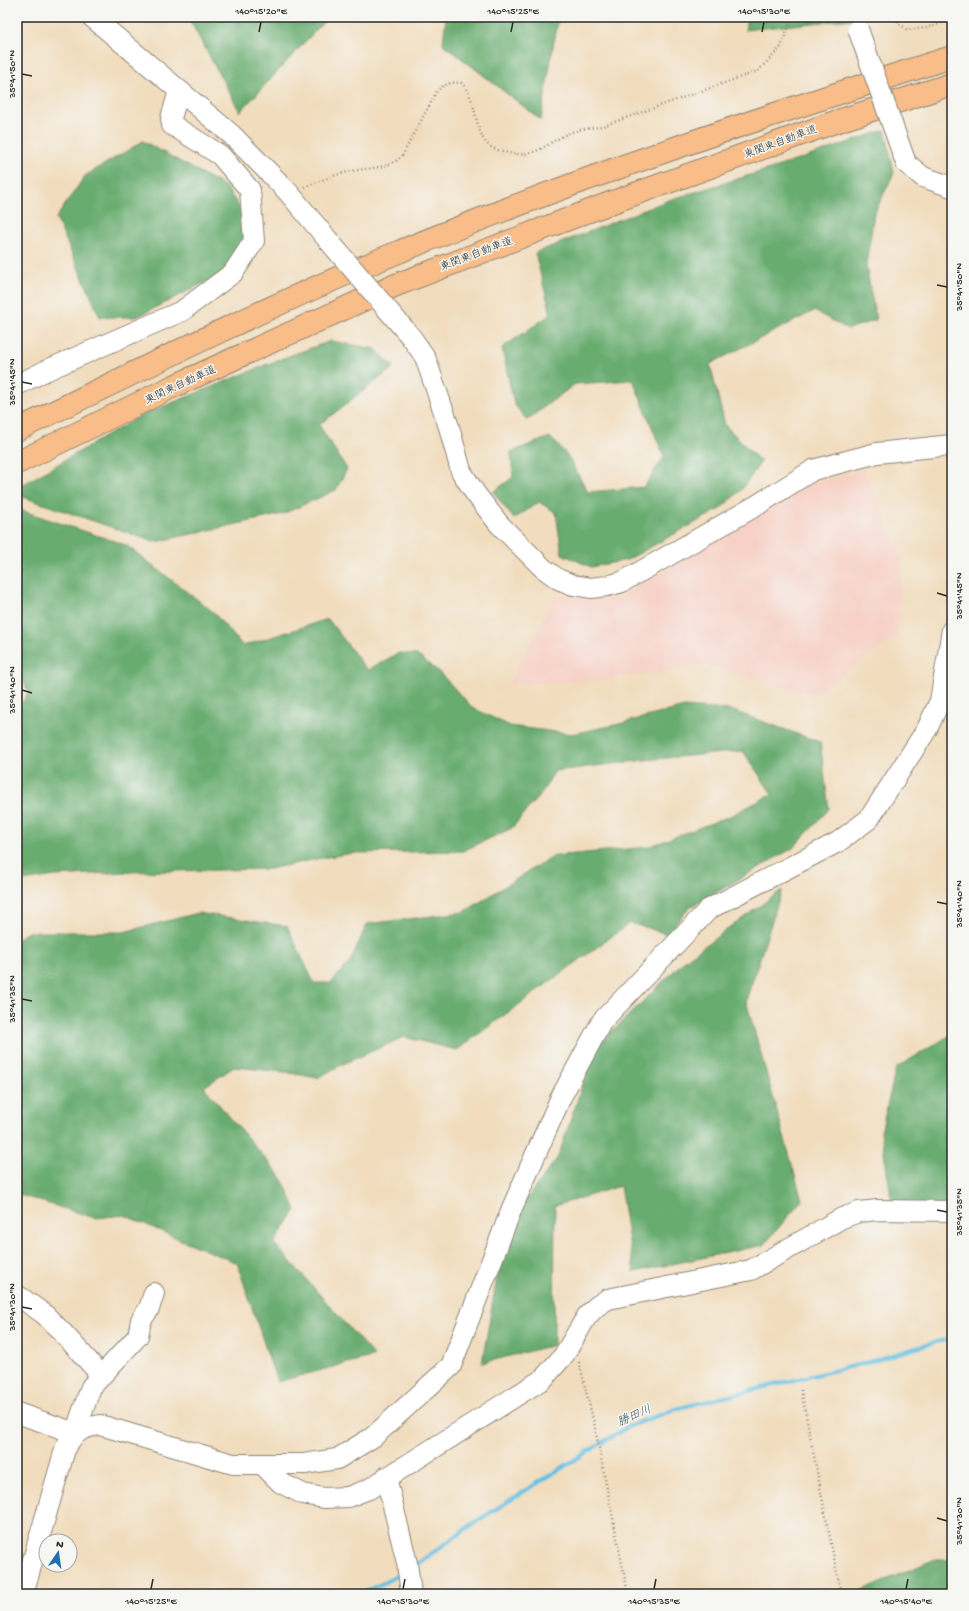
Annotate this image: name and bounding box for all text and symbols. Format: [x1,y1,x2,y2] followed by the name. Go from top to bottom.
[234,6,288,18] text: 140°15'20"E
[486,6,539,18] text: 140°15'25"E
[737,6,791,18] text: 140°15'30"E
[7,50,19,99] text: 35°41'50"N
[742,123,819,162] street label: 東関東自動車道
[438,235,515,274] street label: 東関東自動車道
[954,263,966,312] text: 35°41'50"N
[7,358,19,406] text: 35°41'45"N
[143,363,218,408] street label: 東関東自動車道
[954,572,966,620] text: 35°41'45"N
[7,666,19,715] text: 35°41'40"N
[954,880,966,929] text: 35°41'40"N
[7,975,19,1024] text: 35°41'35"N
[954,1188,966,1237] text: 35°41'35"N
[7,1283,19,1332] text: 35°41'30"N
[615,1402,654,1431] water label: 勝田川
[954,1497,966,1546] text: 35°41'30"N
[38,1533,78,1573] north arrow
[55,1539,65,1552] text: N
[124,1596,177,1608] text: 140°15'25"E
[376,1596,430,1608] text: 140°15'30"E
[627,1596,681,1608] text: 140°15'35"E
[879,1596,933,1608] text: 140°15'40"E

